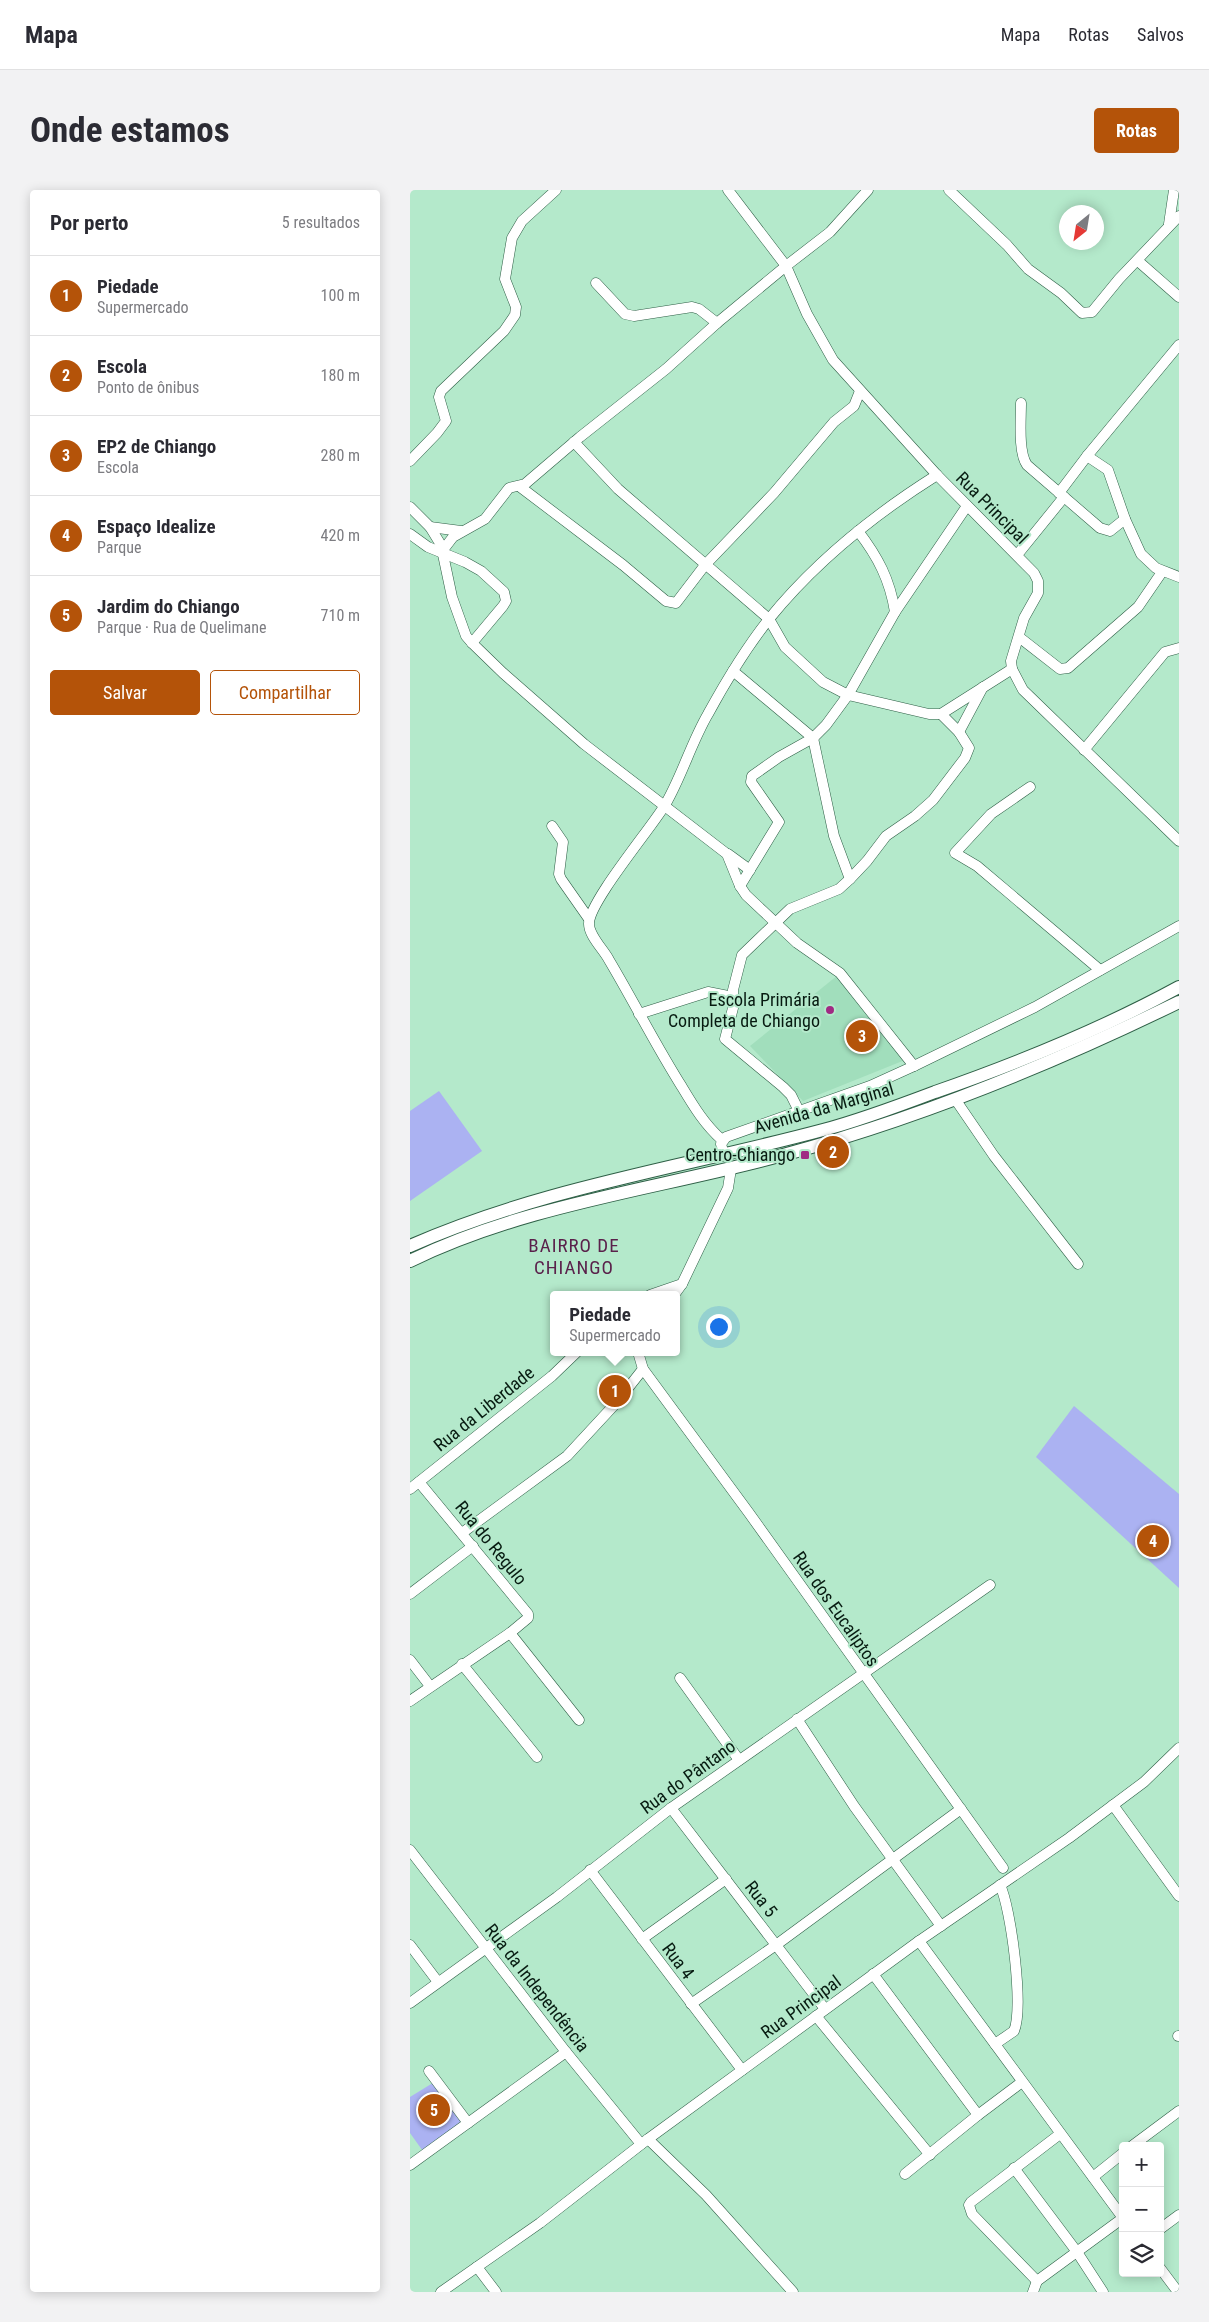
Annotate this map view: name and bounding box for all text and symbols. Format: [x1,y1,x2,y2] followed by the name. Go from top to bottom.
[25,21,78,49] text: Mapa
[1001,24,1040,45] text: Mapa
[1068,24,1109,45] text: Rotas
[1137,24,1184,45] text: Salvos
[1094,108,1179,153] button: Rotas
[30,110,230,151] text: Onde estamos
[1059,205,1104,250] north arrow
[50,211,129,235] text: Por perto
[282,213,360,232] text: 5 resultados
[97,275,159,298] text: Piedade
[62,286,70,305] text: 1
[321,286,360,305] text: 100 m
[97,298,189,317] text: Supermercado
[97,355,147,378] text: Escola
[62,366,70,385] text: 2
[321,366,360,385] text: 180 m
[97,378,199,397] text: Ponto de ônibus
[97,435,216,458] text: EP2 de Chiango
[62,446,70,465] text: 3
[321,446,360,465] text: 280 m
[97,458,139,477] text: Escola
[952,467,1033,548] street label: Rua Principal
[97,515,216,538] text: Espaço Idealize
[62,526,70,545] text: 4
[321,526,360,545] text: 420 m
[97,538,141,557] text: Parque
[97,595,240,618] text: Jardim do Chiango
[62,606,70,625] text: 5
[321,606,360,625] text: 710 m
[97,618,266,637] text: Parque · Rua de Quelimane
[50,670,200,715] button: Salvar
[210,670,360,715] button: Compartilhar
[668,989,820,1031] place label: Escola Primária Completa de Chiango
[824,1004,836,1016] marker: Escola Primária Completa de Chiango
[846,1017,878,1055] pin: 3
[752,1078,896,1137] street label: Avenida da Marginal
[817,1133,849,1171] pin: 2
[685,1144,795,1165] place label: Centro-Chiango
[799,1149,811,1161] marker: Centro-Chiango
[528,1234,620,1279] district label: BAIRRO DE CHIANGO
[550,1291,680,1356] popup
[569,1303,631,1326] text: Piedade
[706,1314,732,1340] your location
[569,1326,661,1345] text: Supermercado
[429,1362,538,1455] street label: Rua da Liberdade
[599,1372,631,1410] pin: 1
[451,1497,532,1589] street label: Rua do Regulo
[1137,1522,1169,1560] pin: 4
[789,1547,884,1670] street label: Rua dos Eucaliptos
[636,1735,739,1818] street label: Rua do Pântano
[741,1877,782,1921] street label: Rua 5
[481,1920,594,2056] street label: Rua da Independência
[658,1938,699,1983] street label: Rua 4
[757,1971,845,2043] street label: Rua Principal
[418,2091,450,2129] pin: 5
[1119,2142,1164,2277] map controls
[1119,2142,1164,2187] button: +
[1119,2187,1164,2232] button: −
[1119,2232,1164,2277] button: layers

